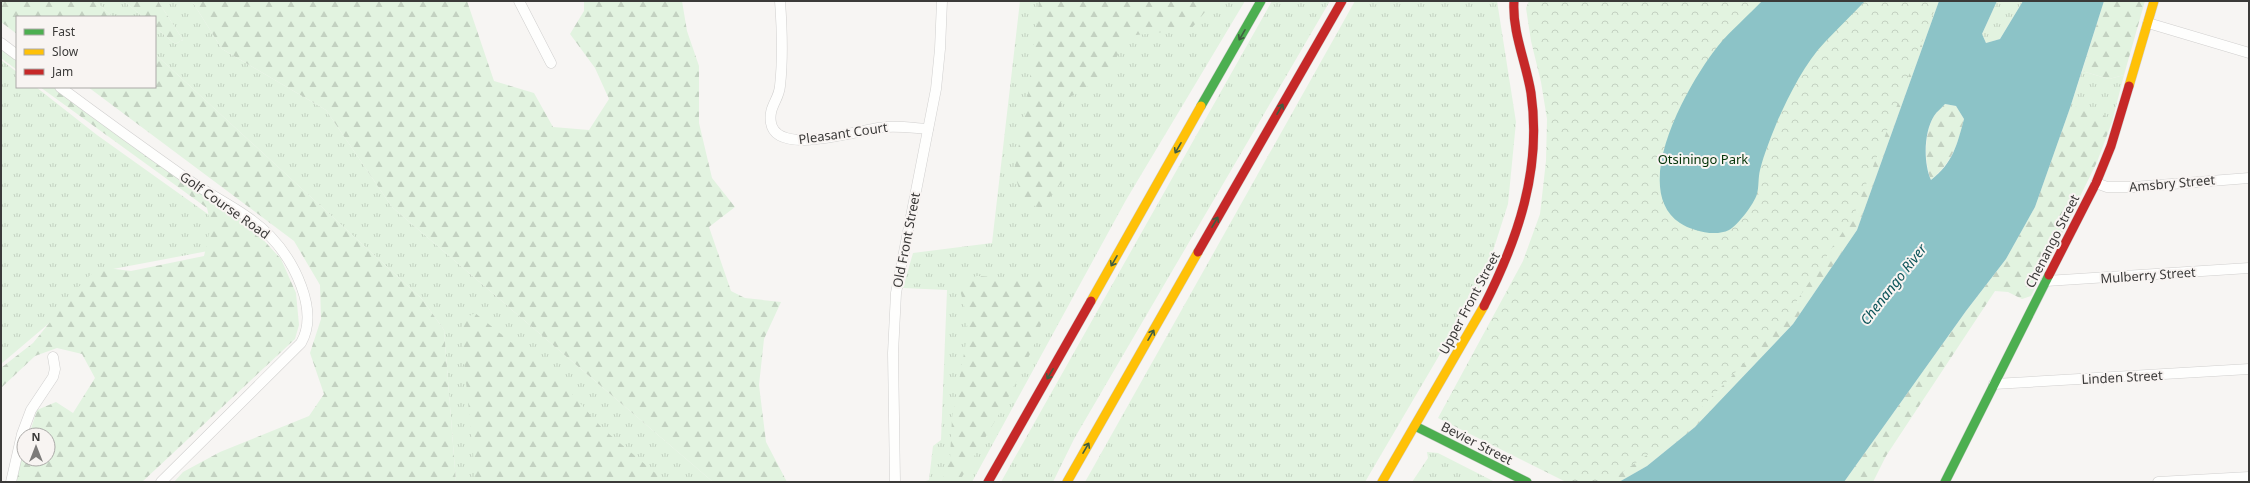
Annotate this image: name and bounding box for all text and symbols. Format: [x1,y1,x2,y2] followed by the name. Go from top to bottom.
[16,16,156,88] legend
[52,23,76,40] text: Fast
[1238,29,1246,41] one-way arrow
[52,43,79,60] text: Slow
[51,63,73,80] text: Jam
[1276,103,1284,115] one-way arrow
[797,118,889,148] street label: Pleasant Court
[1174,142,1181,154] one-way arrow
[1658,150,1748,168] park label: Otsiningo Park
[176,167,274,243] street label: Golf Course Road
[2128,170,2216,196] street label: Amsbry Street
[888,190,924,289] street label: Old Front Street
[2021,191,2083,291] street label: Chenango Street
[1212,216,1220,228] one-way arrow
[1855,239,1931,328] water label: Chenango River
[1434,248,1504,357] street label: Upper Front Street
[1109,255,1117,267] one-way arrow
[2100,263,2197,287] street label: Mulberry Street
[1147,329,1155,341] one-way arrow
[2081,366,2163,388] street label: Linden Street
[1045,368,1053,380] one-way arrow
[1438,417,1516,469] street label: Bevier Street
[16,427,56,467] north arrow
[32,429,40,444] text: N
[1083,442,1091,454] one-way arrow

